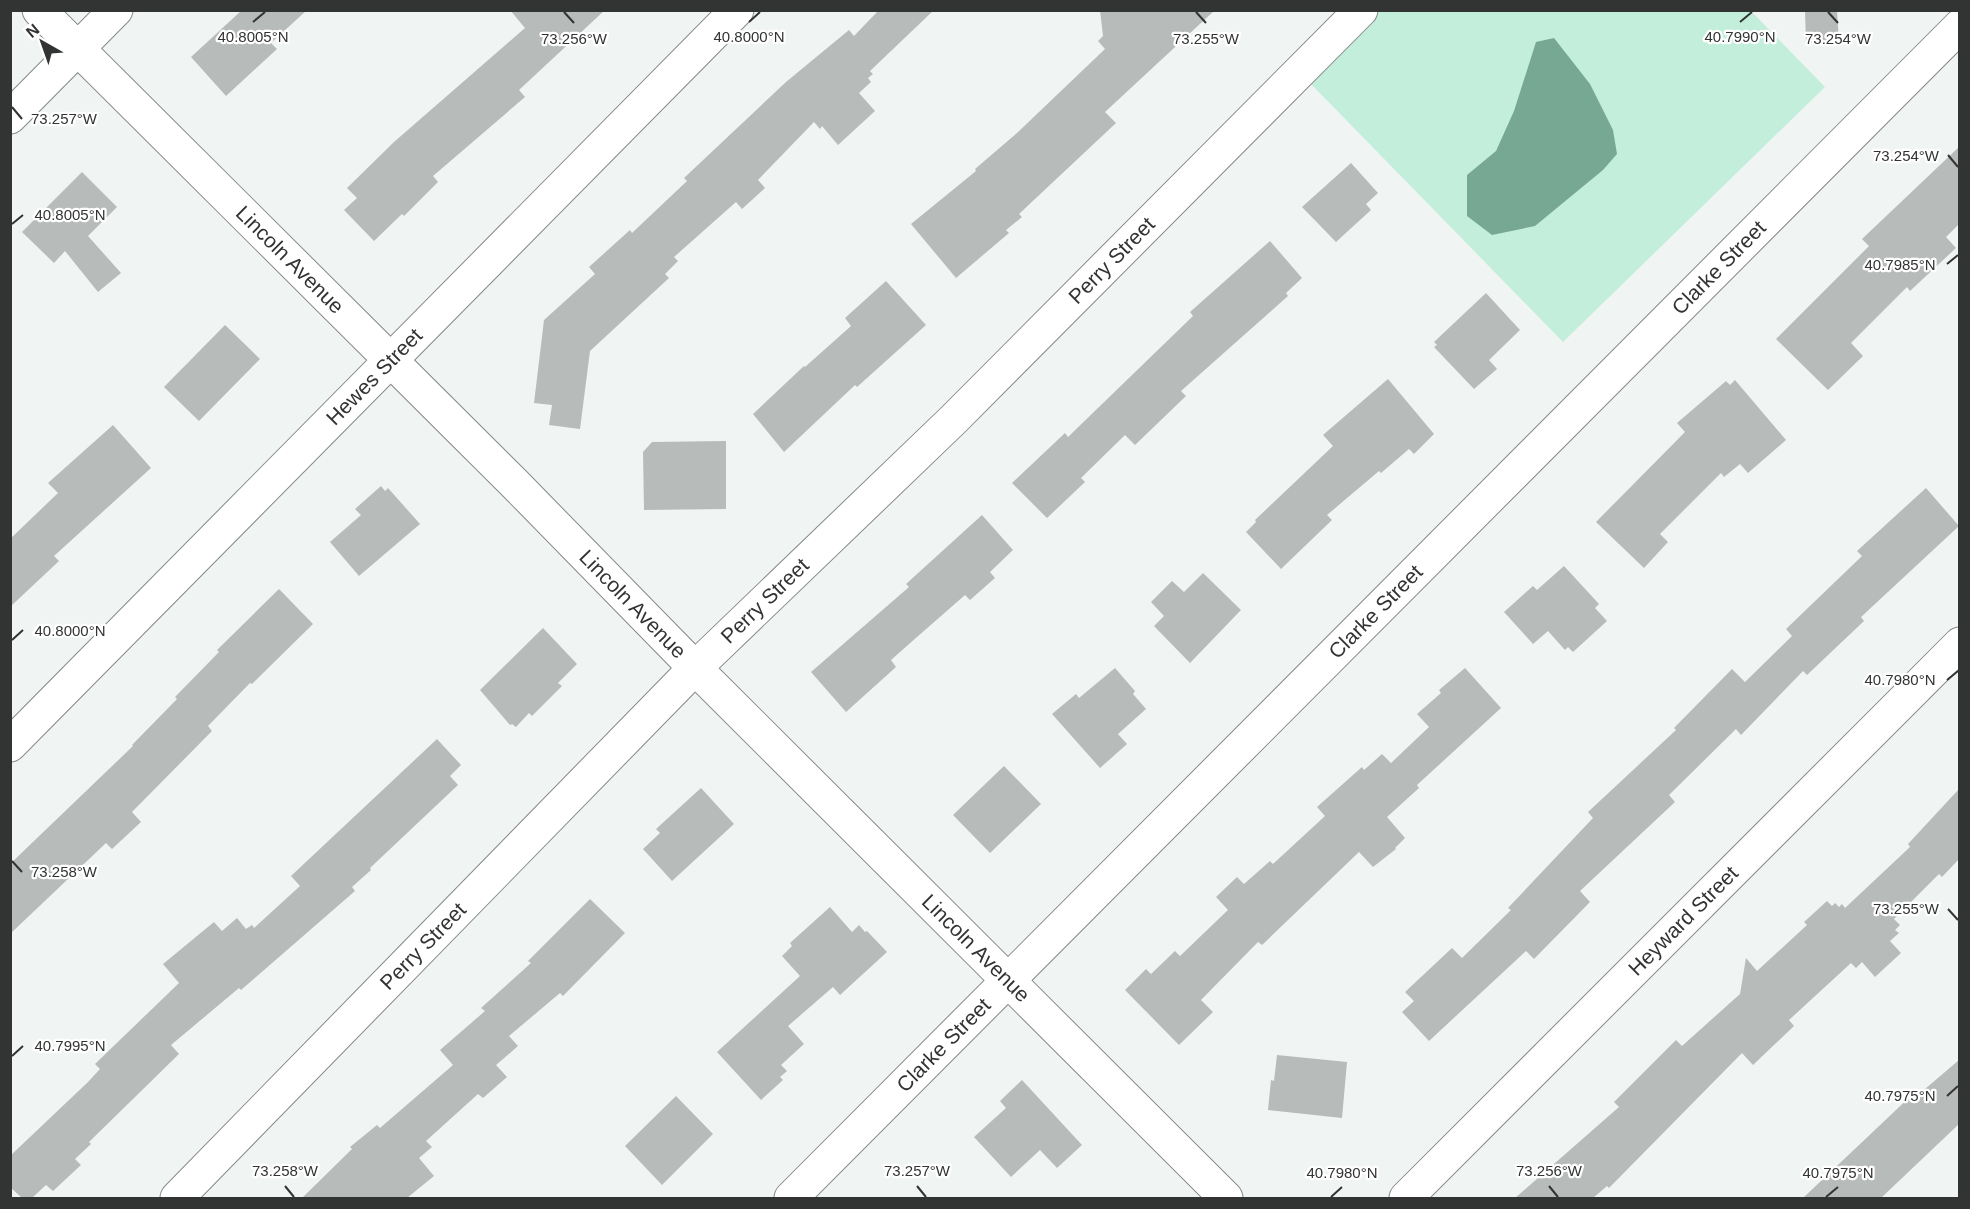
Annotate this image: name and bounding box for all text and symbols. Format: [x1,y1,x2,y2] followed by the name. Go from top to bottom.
[12,12,72,72] north arrow
[23,21,43,41] text: N
[217,28,289,45] text: 40.8005°N
[713,28,785,45] text: 40.8000°N
[1704,28,1776,45] text: 40.7990°N
[541,30,608,47] text: 73.256°W
[1173,30,1240,47] text: 73.255°W
[1805,30,1872,47] text: 73.254°W
[31,110,98,127] text: 73.257°W
[1873,147,1940,164] text: 73.254°W
[232,201,349,318] street label: Lincoln Avenue
[34,206,106,223] text: 40.8005°N
[1064,212,1159,308] street label: Perry Street
[1667,216,1770,319] street label: Clarke Street
[1864,256,1936,273] text: 40.7985°N
[321,323,427,429] street label: Hewes Street
[575,545,691,663] street label: Lincoln Avenue
[716,553,813,648] street label: Perry Street
[1324,560,1427,663] street label: Clarke Street
[34,622,106,639] text: 40.8000°N
[1864,671,1936,688] text: 40.7980°N
[1623,861,1742,980] street label: Heyward Street
[31,863,98,880] text: 73.258°W
[918,890,1035,1006] street label: Lincoln Avenue
[375,898,470,994] street label: Perry Street
[1873,900,1940,917] text: 73.255°W
[892,993,995,1096] street label: Clarke Street
[34,1037,106,1054] text: 40.7995°N
[1864,1087,1936,1104] text: 40.7975°N
[252,1162,319,1179] text: 73.258°W
[884,1162,951,1179] text: 73.257°W
[1516,1162,1583,1179] text: 73.256°W
[1306,1164,1378,1181] text: 40.7980°N
[1802,1164,1874,1181] text: 40.7975°N

